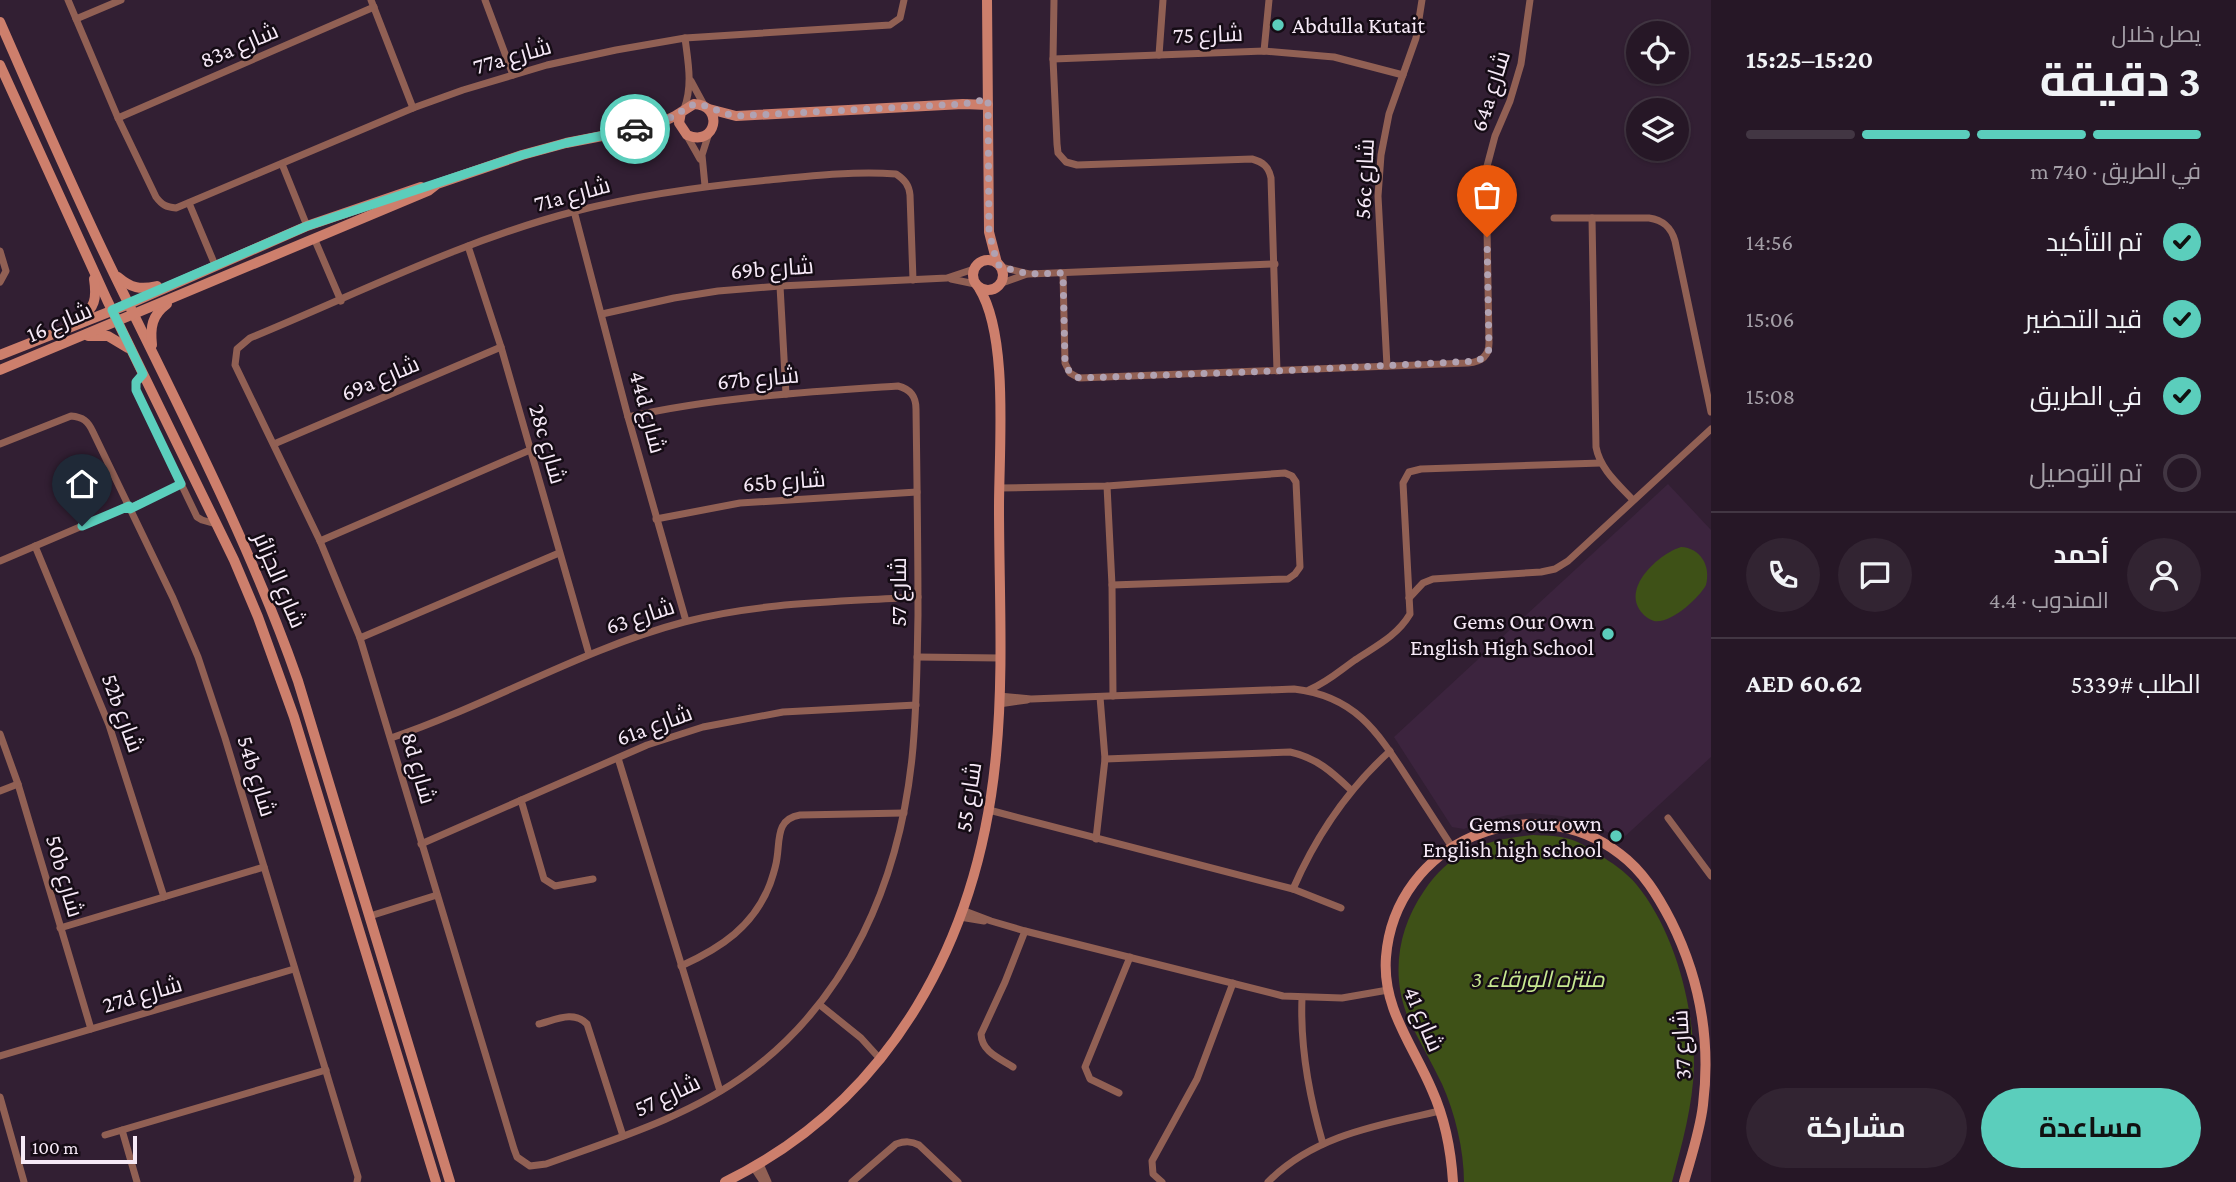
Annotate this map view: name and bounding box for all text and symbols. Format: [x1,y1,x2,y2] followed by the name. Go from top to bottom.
[1292,12,1425,38] place label: Abdulla Kutait
[196,17,283,76] street label: 83a شارع
[1270,17,1286,33] marker: Abdulla Kutait
[1173,20,1244,51] street label: شارع 75
[1626,21,1689,161] map controls
[1626,21,1689,84] button: locate
[2111,21,2201,47] text: يصل خلال
[470,32,555,82] street label: 77a شارع
[1746,45,1873,74] text: 15:20–15:25
[1465,48,1518,135] street label: 64a شارع
[2040,55,2201,106] text: 3 دقيقة
[600,94,670,164] courier
[1626,98,1689,161] button: layers
[616,110,654,148] icon: car
[1349,138,1382,220] street label: 56c شارع
[2030,158,2201,184] text: في الطريق · 740 m
[1457,165,1517,237] pin
[531,171,614,220] street label: 71a شارع
[1468,176,1506,214] icon: bag
[2163,223,2201,261] icon: check
[2046,228,2142,257] text: تم التأكيد
[1746,229,1793,255] text: 14:56
[729,252,815,287] street label: 69b شارع
[23,297,97,350] street label: شارع 16
[2163,300,2201,338] icon: check
[2025,305,2142,334] text: قيد التحضير
[1746,306,1794,332] text: 15:06
[337,350,424,409] street label: 69a شارع
[716,361,800,398] street label: 67b شارع
[622,368,671,457] street label: 44d شارع
[2163,377,2201,415] icon: check
[2030,382,2142,411] text: في الطريق
[1746,383,1795,409] text: 15:08
[521,401,572,488] street label: 28c شارع
[52,454,112,526] pin
[2029,459,2142,488] text: تم التوصيل
[63,465,101,503] icon: home
[742,465,826,500] street label: 65b شارع
[245,526,312,633] street label: شارع الجزائر
[1746,538,1820,612] button: phone
[1838,538,1912,612] button: chat
[2127,538,2201,612] button: person
[2053,540,2109,569] text: أحمد
[885,557,914,627] street label: شارع 57
[1989,587,2109,613] text: المندوب · 4.4
[602,593,679,642] street label: شارع 63
[1410,608,1594,660] place label: Gems Our Own English High School
[1600,626,1616,642] marker: Gems Our Own English High School
[1746,669,1862,698] text: AED 60.62
[94,670,149,757] street label: 52b شارع
[2070,670,2201,699] text: الطلب #5339
[613,699,697,754] street label: 61a شارع
[394,729,442,808] street label: 8d شارع
[230,732,282,821] street label: 54b شارع
[950,760,989,834] street label: شارع 55
[1422,810,1602,862] place label: Gems our own English high school
[1608,828,1624,844] marker: Gems our own English high school
[38,832,89,921] street label: 50b شارع
[1471,966,1605,993] park label: منتزه الورقاء 3
[99,970,186,1021] street label: 27d شارع
[1396,983,1449,1057] street label: شارع 41
[1666,1009,1699,1081] street label: شارع 37
[630,1068,705,1124] street label: شارع 57
[1746,1088,1967,1168] button: مشاركة
[1981,1088,2201,1168] button: مساعدة
[21,1133,136,1165] scale bar
[32,1137,79,1158] text: 100 m

